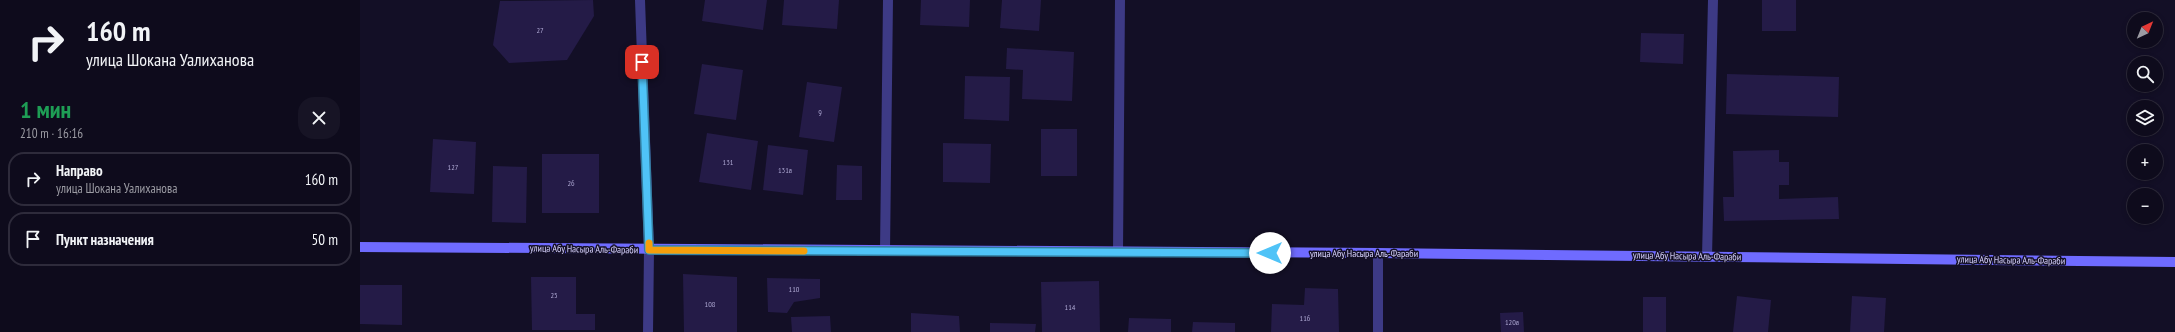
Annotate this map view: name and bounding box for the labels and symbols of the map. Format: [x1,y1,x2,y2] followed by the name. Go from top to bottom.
[2127,12,2163,48] north arrow
[536,25,544,35] house number: 27
[625,45,659,79] pin
[818,107,822,117] house number: 9
[723,157,734,167] house number: 131
[448,162,459,172] house number: 127
[778,165,792,175] house number: 131а
[567,178,575,188] house number: 26
[1249,232,1291,274] position arrow
[530,242,638,256] street label: улица Абу Насыра Аль-Фараби
[1310,247,1418,260] street label: улица Абу Насыра Аль-Фараби
[1633,249,1741,263] street label: улица Абу Насыра Аль-Фараби
[1957,253,2065,267] street label: улица Абу Насыра Аль-Фараби
[789,284,800,294] house number: 110
[550,290,558,300] house number: 25
[705,299,716,309] house number: 108
[1065,302,1076,312] house number: 114
[1300,313,1311,323] house number: 116
[1505,317,1519,327] house number: 120а

